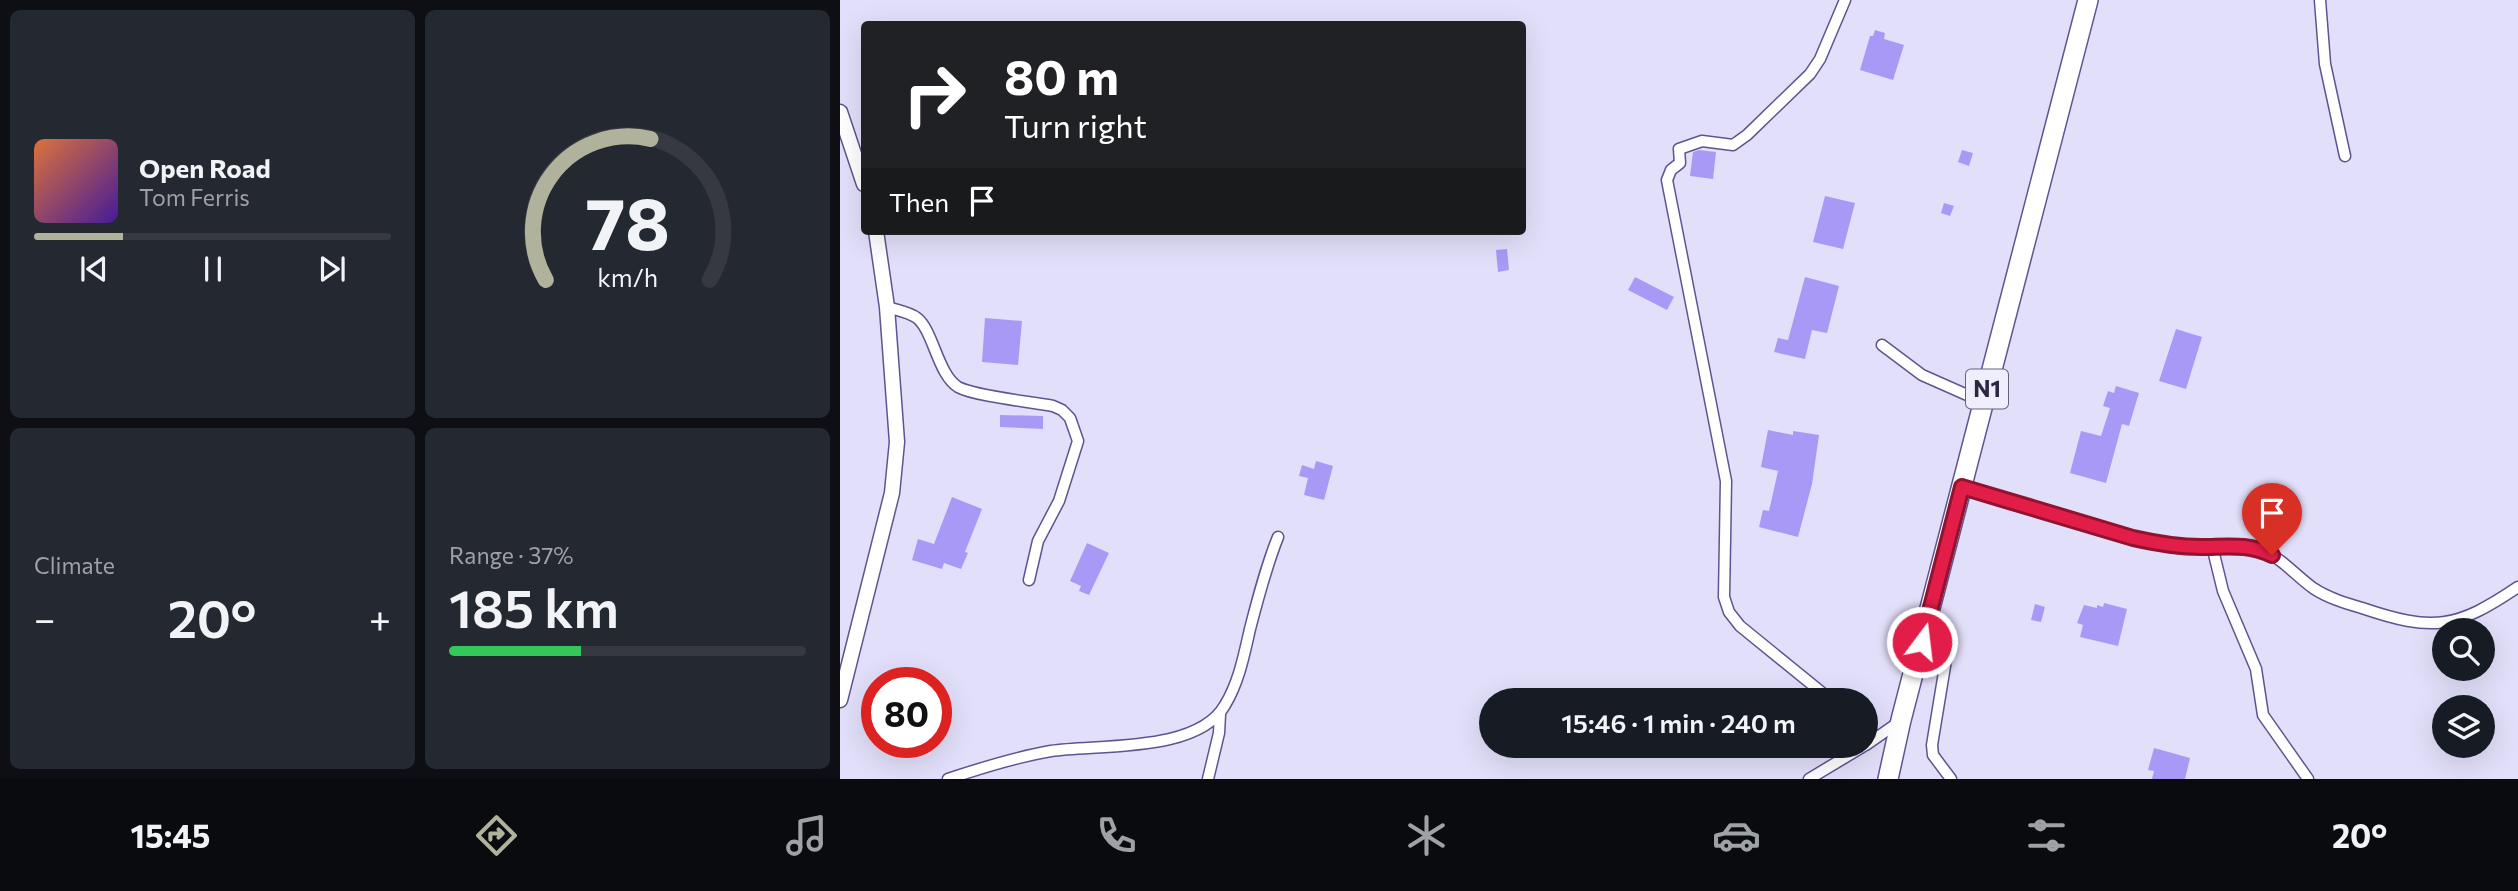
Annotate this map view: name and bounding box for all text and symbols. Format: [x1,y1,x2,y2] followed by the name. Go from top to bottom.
[1004,45,1119,105] text: 80 m
[889,49,980,140] icon: right
[1004,105,1147,145] text: Turn right
[139,152,271,183] text: Open Road
[585,176,670,265] text: 78
[963,182,1001,220] icon: arrive
[139,183,250,211] text: Tom Ferris
[889,186,949,217] text: Then
[75,250,113,288] icon: previous
[194,250,232,288] icon: pause
[313,250,351,288] icon: next
[597,262,658,292] text: km/h
[1966,370,2008,408] road number: N1
[2242,483,2302,555] pin
[2253,494,2291,532] icon: arrive
[449,541,574,569] text: Range · 37%
[34,551,115,579] text: Climate
[449,575,619,639] text: 185 km
[168,585,257,649] text: 20°
[34,594,56,641] text: −
[369,594,391,641] text: +
[1885,605,1959,679] position arrow
[2432,618,2495,758] map controls
[2432,618,2495,681] button: search
[861,667,952,758] speed limit sign: 80
[2432,695,2495,758] button: layers
[1561,707,1796,738] text: 15:46 · 1 min · 240 m
[472,811,521,860] icon: directions
[782,811,831,860] icon: music
[1092,811,1141,860] icon: phone
[1402,811,1451,860] icon: climate
[1712,811,1761,860] icon: car
[2022,811,2071,860] icon: filters
[131,815,210,855] text: 15:45
[2332,815,2387,855] text: 20°

